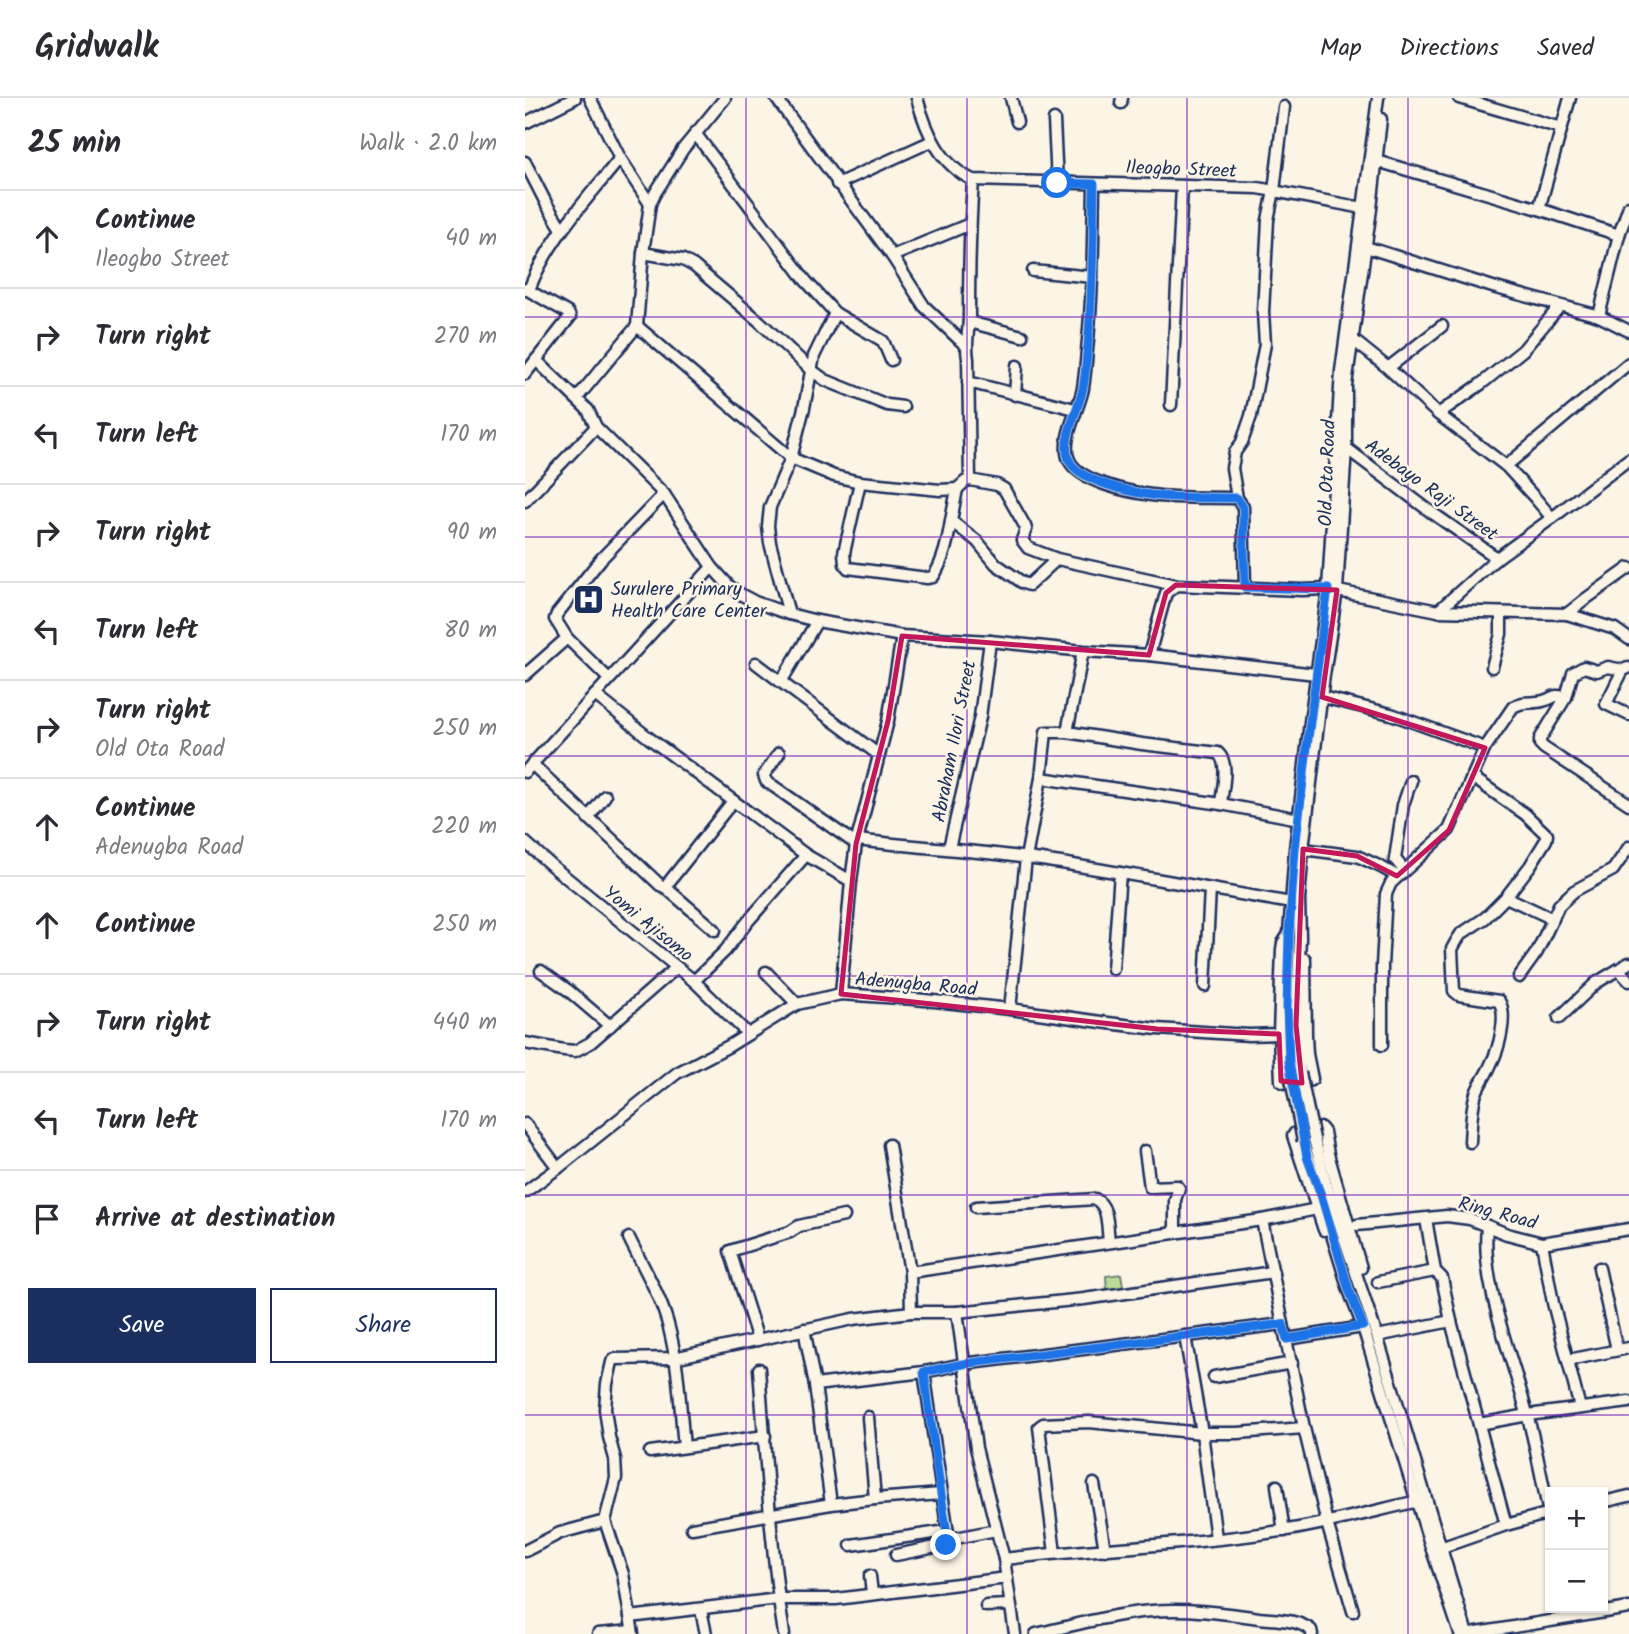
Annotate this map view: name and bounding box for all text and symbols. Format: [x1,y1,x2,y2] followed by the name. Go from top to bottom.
[35,22,158,75] text: Gridwalk
[1320,29,1362,68] text: Map
[1400,29,1499,68] text: Directions
[1537,29,1594,68] text: Saved
[28,120,121,168] text: 25 min
[359,126,497,162] text: Walk · 2.0 km
[1125,153,1238,187] street label: Ileogbo Street
[1041,167,1072,198] route start
[95,200,196,242] text: Continue
[28,220,66,258] icon: ahead
[445,221,497,257] text: 40 m
[95,242,230,278] text: Ileogbo Street
[95,316,211,358] text: Turn right
[28,318,66,356] icon: right
[434,319,497,355] text: 270 m
[95,414,198,456] text: Turn left
[28,416,66,454] icon: left
[440,417,497,453] text: 170 m
[1311,419,1345,527] street label: Old Ota Road
[1358,432,1504,550] street label: Adebayo Raji Street
[95,512,211,554] text: Turn right
[28,514,66,552] icon: right
[447,515,497,551] text: 90 m
[611,575,768,627] place label: Surulere Primary Health Care Center
[571,582,605,616] hospital icon: Surulere Primary Health Care Center
[95,610,198,652] text: Turn left
[28,612,66,650] icon: left
[444,613,497,649] text: 80 m
[925,657,985,825] street label: Abraham Ilori Street
[95,690,211,732] text: Turn right
[28,710,66,748] icon: right
[432,711,497,747] text: 250 m
[95,732,225,768] text: Old Ota Road
[95,788,196,830] text: Continue
[28,808,66,846] icon: ahead
[431,809,497,845] text: 220 m
[95,830,243,866] text: Adenugba Road
[596,879,699,970] street label: Yomi Ajisomo
[95,904,196,946] text: Continue
[28,906,66,944] icon: ahead
[432,907,497,943] text: 250 m
[854,965,979,1005] street label: Adenugba Road
[95,1002,211,1044] text: Turn right
[28,1004,66,1042] icon: right
[433,1005,497,1041] text: 440 m
[95,1100,198,1142] text: Turn left
[28,1102,66,1140] icon: left
[440,1103,497,1139] text: 170 m
[1455,1189,1541,1239] street label: Ring Road
[95,1198,335,1240] text: Arrive at destination
[28,1200,66,1238] icon: arrive
[28,1288,256,1363] button: Save
[270,1288,497,1363] button: Share
[1545,1487,1608,1613] map controls
[1545,1487,1608,1550] button: +
[930,1529,961,1560] route end
[1545,1550,1608,1613] button: −

